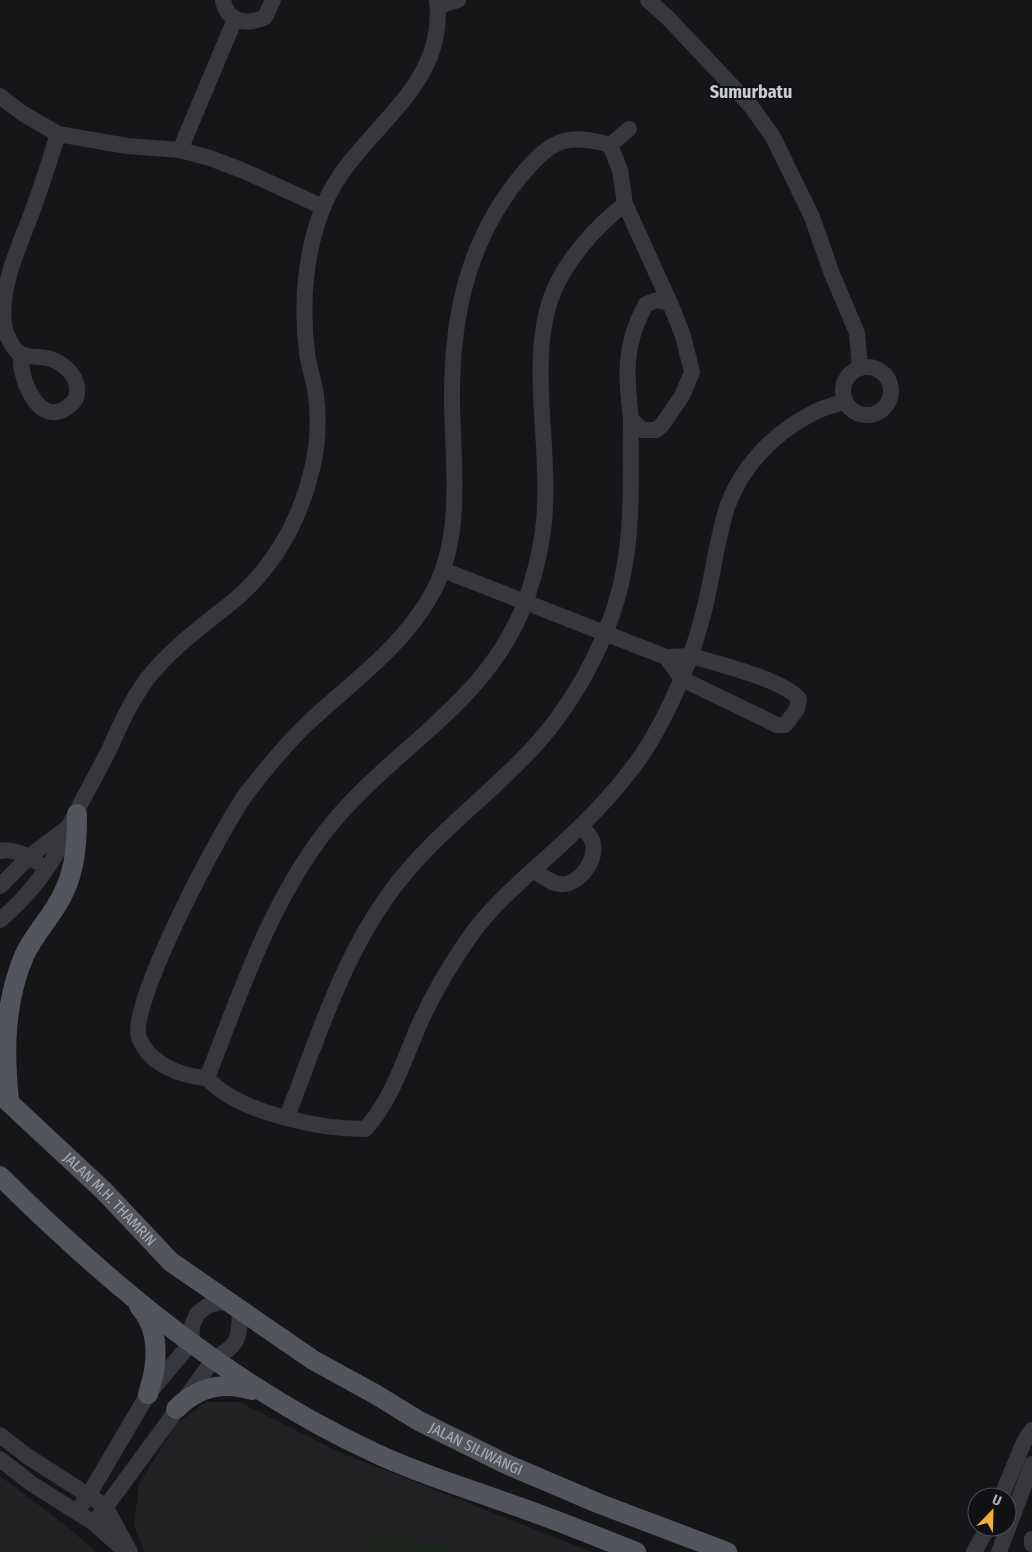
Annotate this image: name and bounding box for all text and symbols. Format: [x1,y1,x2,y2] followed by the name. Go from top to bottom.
[710,81,792,103] district label: Sumurbatu
[59,1149,160,1250] street label: JALAN M.H. THAMRIN
[426,1418,525,1479] street label: JALAN SILIWANGI
[967,1487,1017,1537] north arrow
[990,1491,1004,1510] text: U

